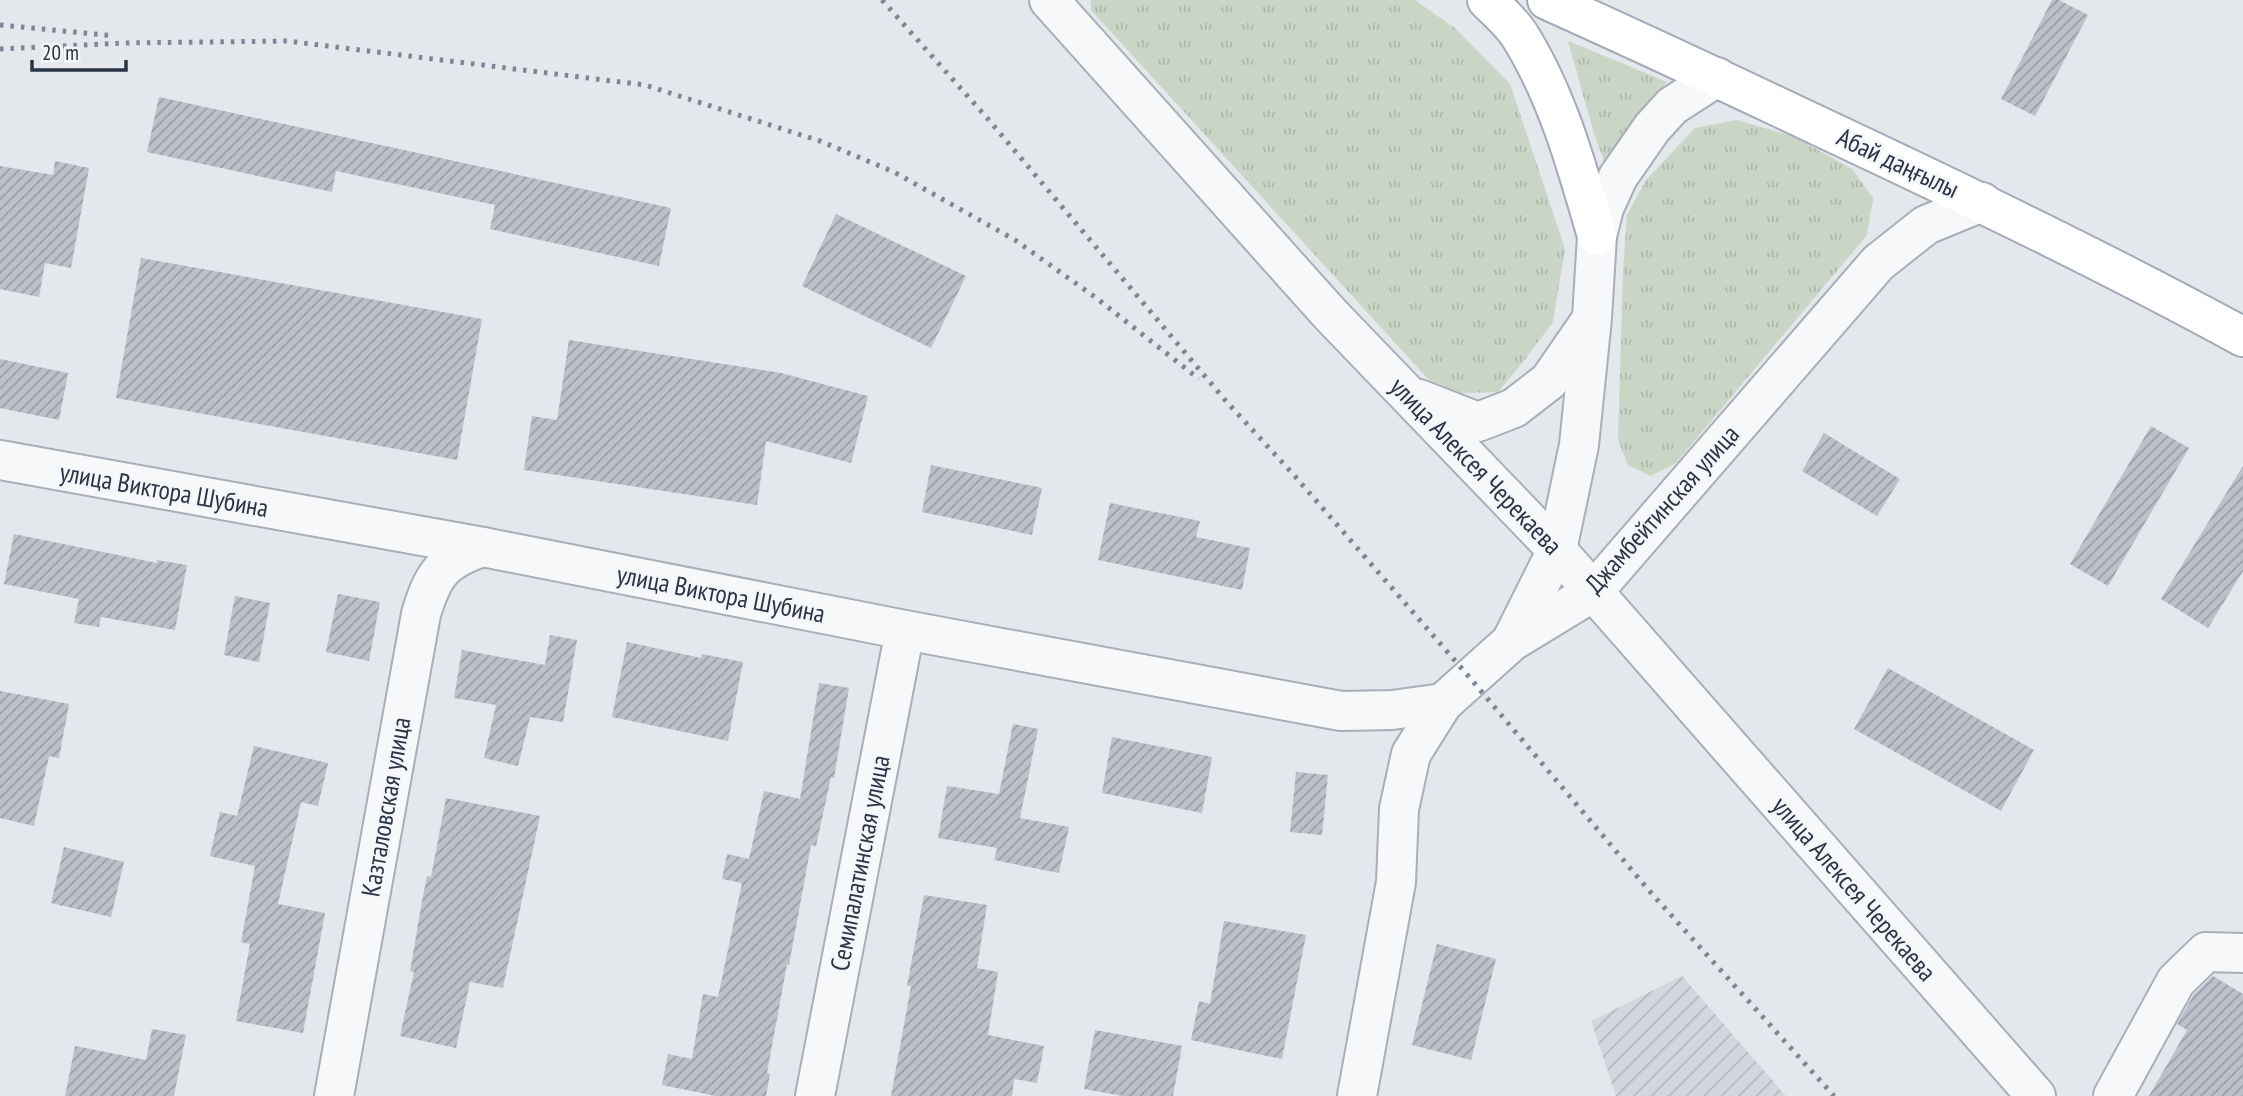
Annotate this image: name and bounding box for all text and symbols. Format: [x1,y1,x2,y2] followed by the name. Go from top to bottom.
[32,28,126,72] scale bar
[42,39,79,66] text: 20 m
[1832,120,1964,205] street label: Абай даңғылы
[1383,370,1570,561] street label: улица Алексея Черекаева
[1577,418,1746,600] street label: Джамбейтинская улица
[57,455,271,524] street label: улица Виктора Шубина
[614,557,828,630] street label: улица Виктора Шубина
[353,714,418,899] street label: Казталовская улица
[822,752,897,974] street label: Семипалатинская улица
[1765,790,1944,988] street label: улица Алексея Черекаева

